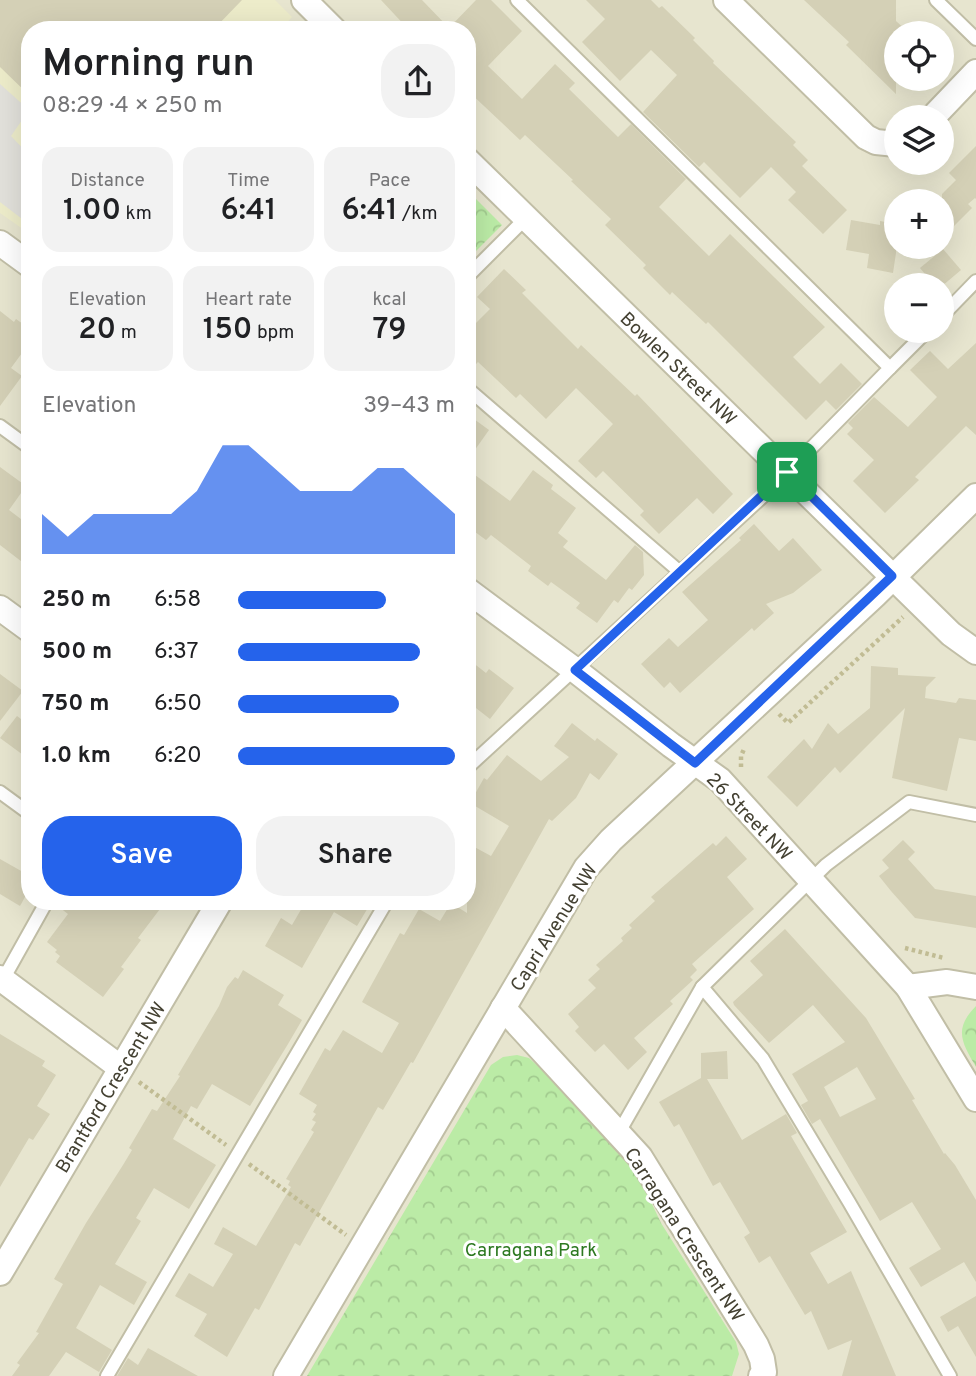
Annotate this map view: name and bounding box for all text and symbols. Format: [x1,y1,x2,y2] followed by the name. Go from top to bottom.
[884,21,954,343] map controls
[884,21,954,91] button: locate
[42,41,255,90] text: Morning run
[381,44,455,118] button: share
[42,92,223,121] text: 08:29 · 4 × 250 m
[884,105,954,175] button: layers
[70,169,145,193] text: Distance
[227,169,270,193] text: Time
[369,169,410,193] text: Pace
[884,189,954,259] button: +
[63,193,121,230] text: 1.00
[220,193,277,230] text: 6:41
[341,193,398,230] text: 6:41
[121,202,152,226] text: km
[398,202,438,226] text: /km
[884,273,954,343] button: −
[68,288,147,312] text: Elevation
[205,288,292,312] text: Heart rate
[373,288,406,312] text: kcal
[614,308,741,431] street label: Bowlen Street NW
[78,312,116,349] text: 20
[203,312,252,349] text: 150
[372,312,407,349] text: 79
[116,321,137,345] text: m
[252,321,294,345] text: bpm
[42,392,137,421] text: Elevation
[363,392,455,421] text: 39–43 m
[757,442,817,502] pin
[768,453,806,491] icon: arrive
[42,586,111,615] text: 250 m
[154,586,201,615] text: 6:58
[42,638,112,667] text: 500 m
[154,638,199,667] text: 6:37
[42,690,109,719] text: 750 m
[154,690,202,719] text: 6:50
[42,742,111,771] text: 1.0 km
[154,742,202,771] text: 6:20
[701,768,797,867] street label: 26 Street NW
[42,816,242,896] button: Save
[256,816,455,896] button: Share
[506,860,604,996] street label: Capri Avenue NW
[51,998,172,1178] street label: Brantford Crescent NW
[618,1144,749,1327] street label: Carragana Crescent NW
[465,1239,597,1263] park label: Carragana Park

